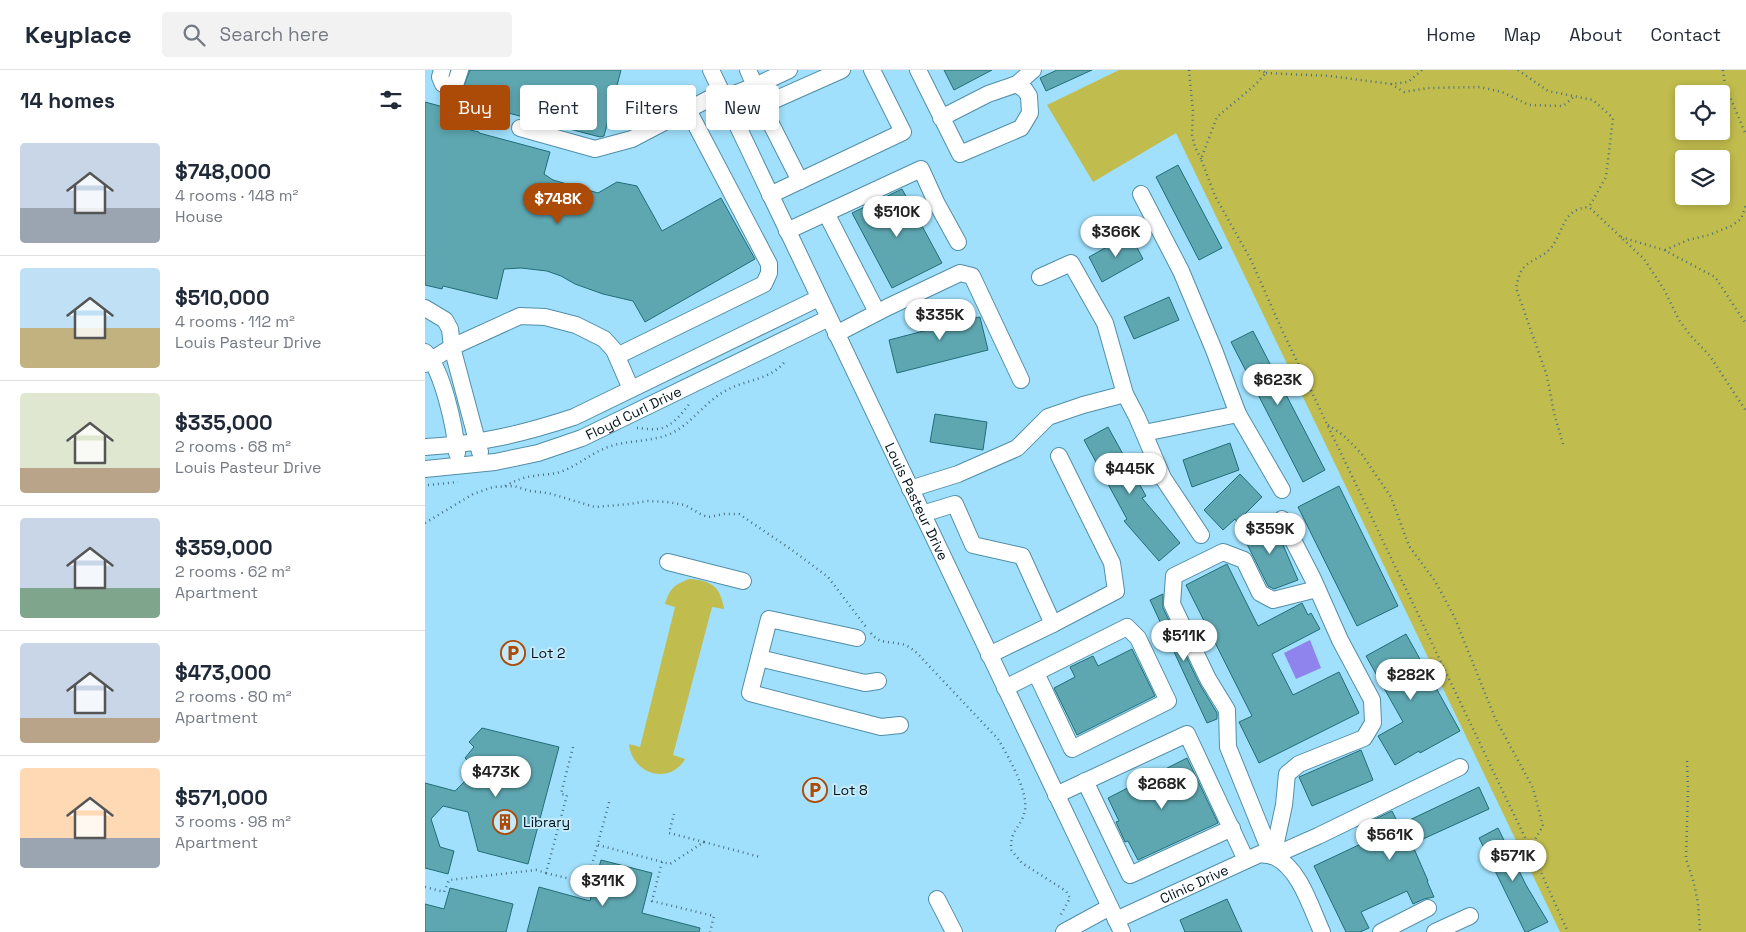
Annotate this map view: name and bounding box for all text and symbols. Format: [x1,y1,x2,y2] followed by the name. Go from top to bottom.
[162,12,512,57] search box
[25,19,132,50] text: Keyplace
[180,21,208,49] icon: search
[220,22,329,47] text: Search here
[1427,23,1476,46] text: Home
[1504,23,1541,46] text: Map
[1569,23,1623,46] text: About
[1651,23,1721,46] text: Contact
[440,85,510,130] chip: Buy
[520,85,597,130] chip: Rent
[607,85,696,130] chip: Filters
[706,85,779,130] chip: New
[1675,85,1730,205] map controls
[1675,85,1730,140] button: locate
[377,86,405,114] icon: filters
[20,87,115,114] text: 14 homes
[1675,150,1730,205] button: layers
[175,158,271,185] text: $748,000
[60,163,120,223] icon: home
[523,182,593,225] pin: $748K
[175,185,298,206] text: 4 rooms · 148 m²
[534,188,582,209] text: $748K
[862,196,932,238] pin: $510K
[874,201,920,222] text: $510K
[175,206,223,227] text: House
[1081,216,1151,258] pin: $366K
[1091,221,1141,242] text: $366K
[175,284,270,311] text: $510,000
[60,288,120,348] icon: home
[905,298,975,341] pin: $335K
[916,304,964,325] text: $335K
[175,311,295,332] text: 4 rooms · 112 m²
[175,332,321,353] text: Louis Pasteur Drive
[1243,364,1313,406] pin: $623K
[1254,369,1302,390] text: $623K
[583,382,684,444] street label: Floyd Curl Drive
[175,409,273,436] text: $335,000
[60,413,120,473] icon: home
[175,436,291,457] text: 2 rooms · 68 m²
[881,440,952,563] street label: Louis Pasteur Drive
[1095,452,1165,495] pin: $445K
[175,457,321,478] text: Louis Pasteur Drive
[1105,458,1155,479] text: $445K
[1235,512,1305,555] pin: $359K
[1246,518,1294,539] text: $359K
[175,534,273,561] text: $359,000
[60,538,120,598] icon: home
[175,561,291,582] text: 2 rooms · 62 m²
[175,582,258,603] text: Apartment
[1149,620,1219,662] pin: $511K
[1162,625,1206,646] text: $511K
[500,640,526,666] parking icon: Lot 2
[531,644,565,662] place label: Lot 2
[1376,658,1446,701] pin: $282K
[175,659,271,686] text: $473,000
[60,663,120,723] icon: home
[1387,664,1435,685] text: $282K
[175,686,292,707] text: 2 rooms · 80 m²
[175,707,258,728] text: Apartment
[461,756,531,798] pin: $473K
[472,761,520,782] text: $473K
[1127,768,1197,810] pin: $268K
[1138,773,1186,794] text: $268K
[802,777,828,803] parking icon: Lot 8
[833,781,868,799] place label: Lot 8
[175,784,268,811] text: $571,000
[60,788,120,848] icon: home
[492,809,518,835] building icon: Library
[175,811,291,832] text: 3 rooms · 98 m²
[523,813,570,831] place label: Library
[1355,818,1425,861] pin: $561K
[1367,824,1413,845] text: $561K
[175,832,258,853] text: Apartment
[1478,840,1548,882] pin: $571K
[1490,845,1536,866] text: $571K
[1157,861,1231,908] street label: Clinic Drive
[568,864,638,907] pin: $311K
[581,870,625,891] text: $311K

